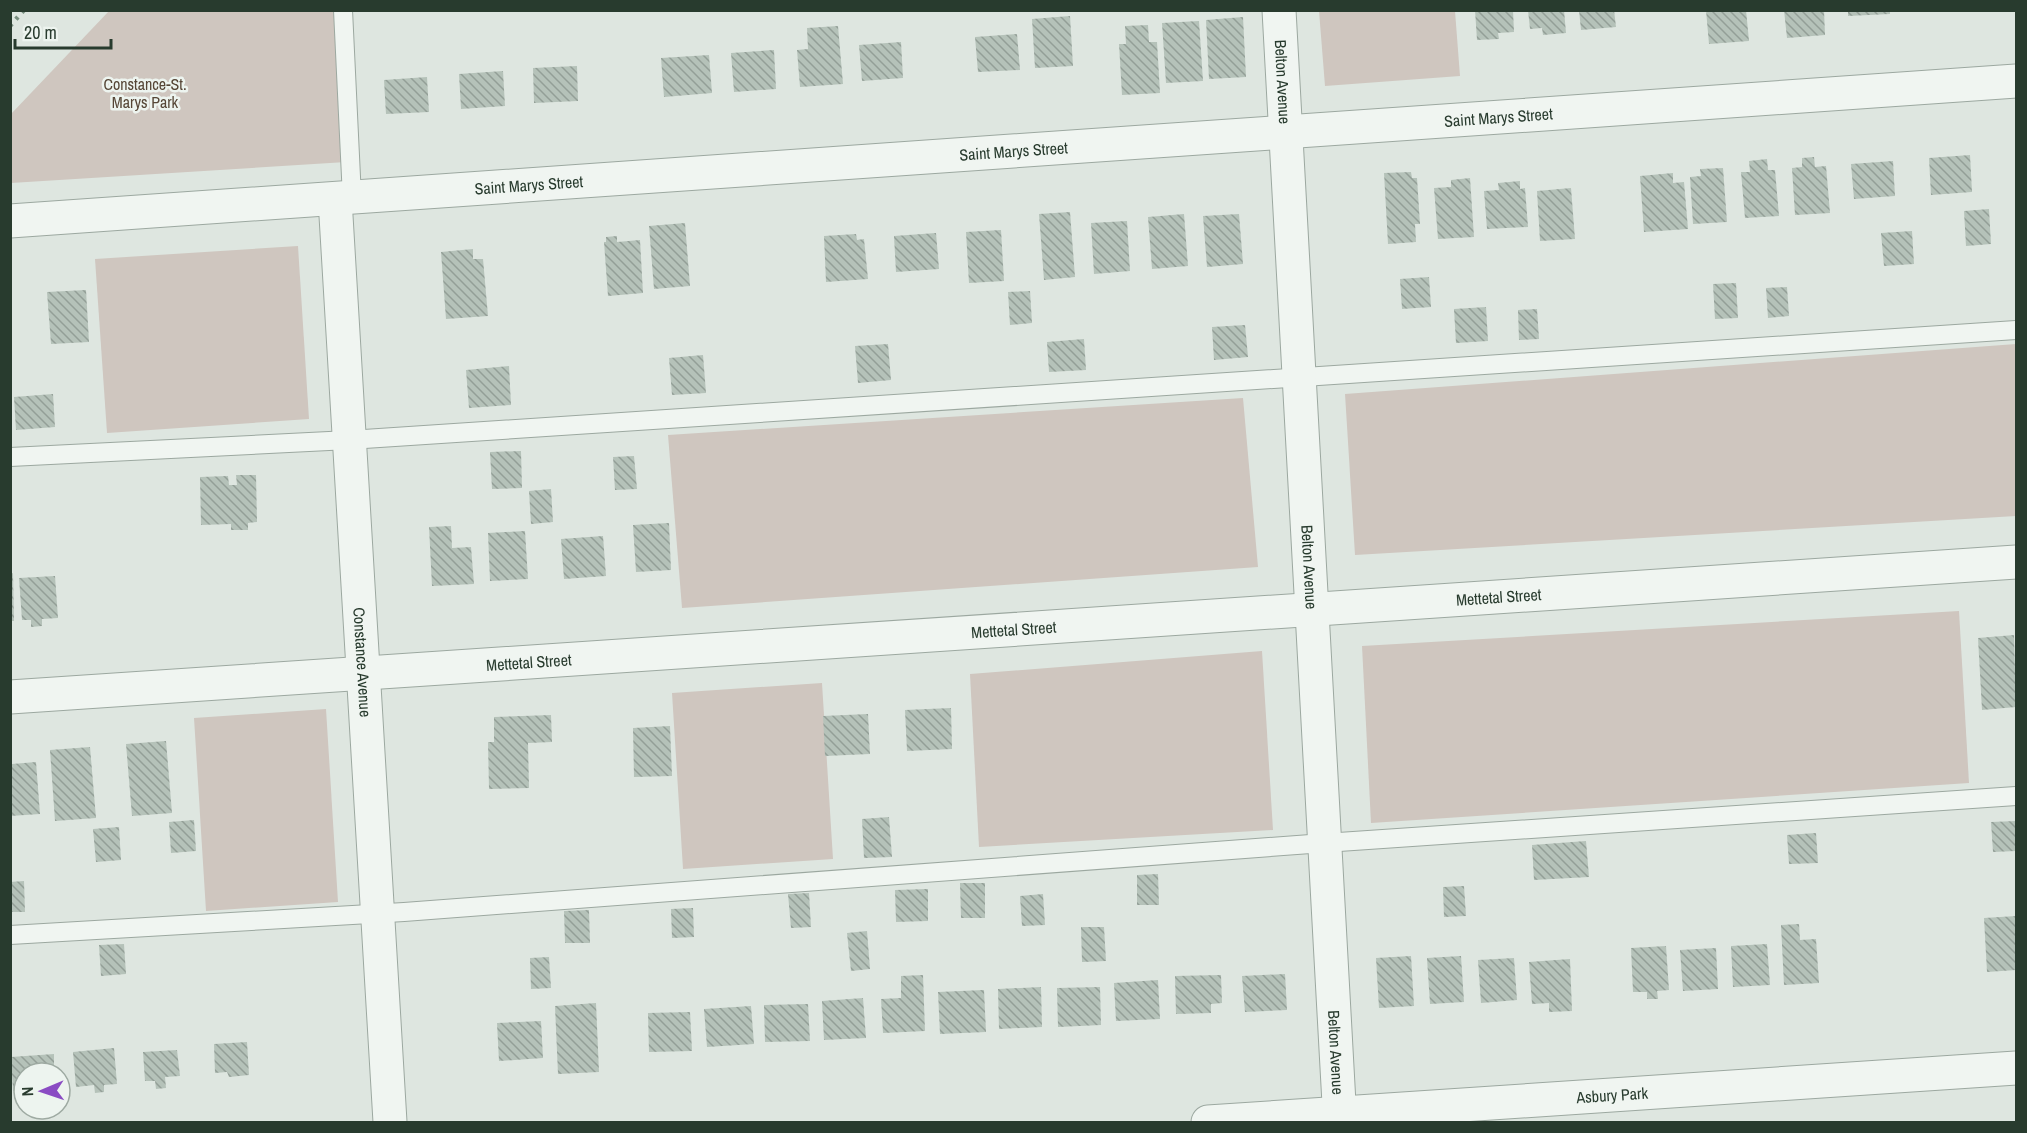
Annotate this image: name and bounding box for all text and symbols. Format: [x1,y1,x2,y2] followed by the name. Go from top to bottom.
[15,12,111,50] scale bar
[24,20,57,45] text: 20 m
[1270,39,1296,125] street label: Belton Avenue
[103,73,187,113] park label: Constance-St. Marys Park
[1443,102,1554,132] street label: Saint Marys Street
[959,136,1069,166] street label: Saint Marys Street
[474,170,584,200] street label: Saint Marys Street
[1296,524,1323,610] street label: Belton Avenue
[1455,583,1542,611] street label: Mettetal Street
[348,607,377,718] street label: Constance Avenue
[970,616,1057,643] street label: Mettetal Street
[485,648,573,676] street label: Mettetal Street
[1323,1010,1349,1095] street label: Belton Avenue
[12,1061,72,1121] north arrow
[1575,1082,1649,1108] street label: Asbury Park
[16,1086,38,1097] text: N

